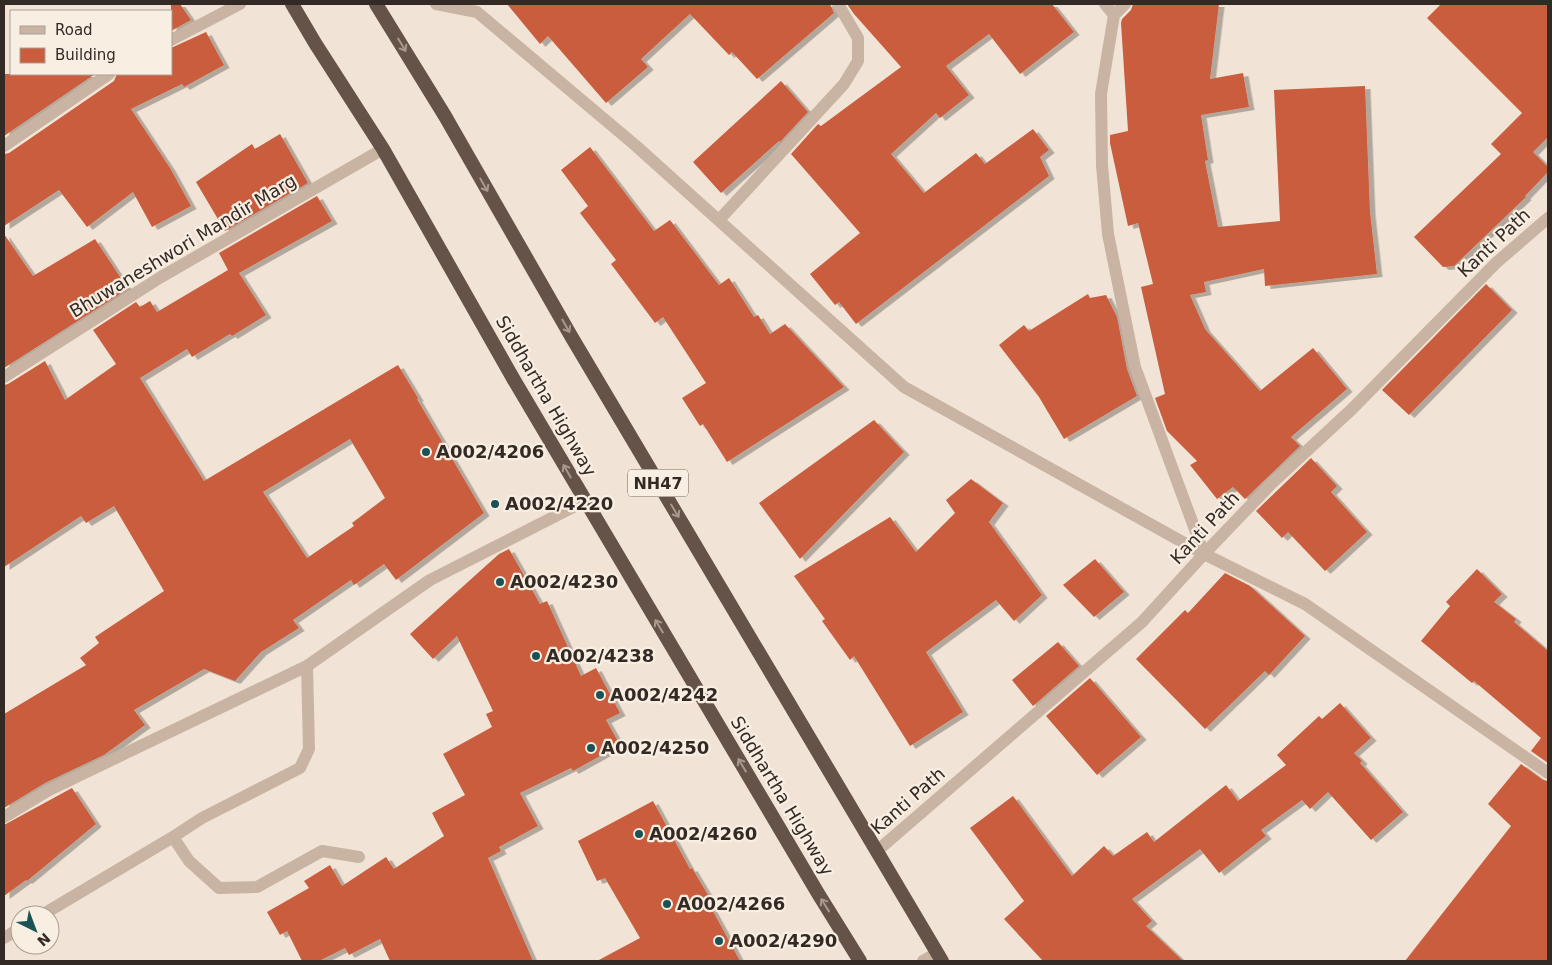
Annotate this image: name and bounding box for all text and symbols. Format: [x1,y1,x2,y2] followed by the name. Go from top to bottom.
[10,10,172,75] legend
[55,21,93,39] text: Road
[397,38,407,52] one-way arrow
[55,46,116,64] text: Building
[66,169,300,322] street label: Bhuwaneshwori Mandir Marg
[480,177,490,192] one-way arrow
[1453,204,1534,281] street label: Kanti Path
[492,312,601,480] street label: Siddhartha Highway
[561,318,571,332] one-way arrow
[436,441,544,462] place label: A002/4206
[420,446,432,458] marker: A002/4206
[562,464,572,478] one-way arrow
[628,469,688,496] road number: NH47
[1166,487,1243,568] street label: Kanti Path
[505,493,613,514] place label: A002/4220
[489,498,501,510] marker: A002/4220
[670,504,680,518] one-way arrow
[510,571,618,592] place label: A002/4230
[494,576,506,588] marker: A002/4230
[653,619,663,633] one-way arrow
[546,645,654,666] place label: A002/4238
[530,650,542,662] marker: A002/4238
[610,684,718,705] place label: A002/4242
[594,689,606,701] marker: A002/4242
[727,712,839,879] street label: Siddhartha Highway
[601,737,709,758] place label: A002/4250
[585,742,597,754] marker: A002/4250
[736,759,746,773] one-way arrow
[866,763,949,838] street label: Kanti Path
[649,823,757,844] place label: A002/4260
[633,828,645,840] marker: A002/4260
[677,893,785,914] place label: A002/4266
[661,898,673,910] marker: A002/4266
[820,898,830,912] one-way arrow
[10,905,60,955] north arrow
[34,930,53,950] text: N
[729,930,837,951] place label: A002/4290
[713,935,725,947] marker: A002/4290

